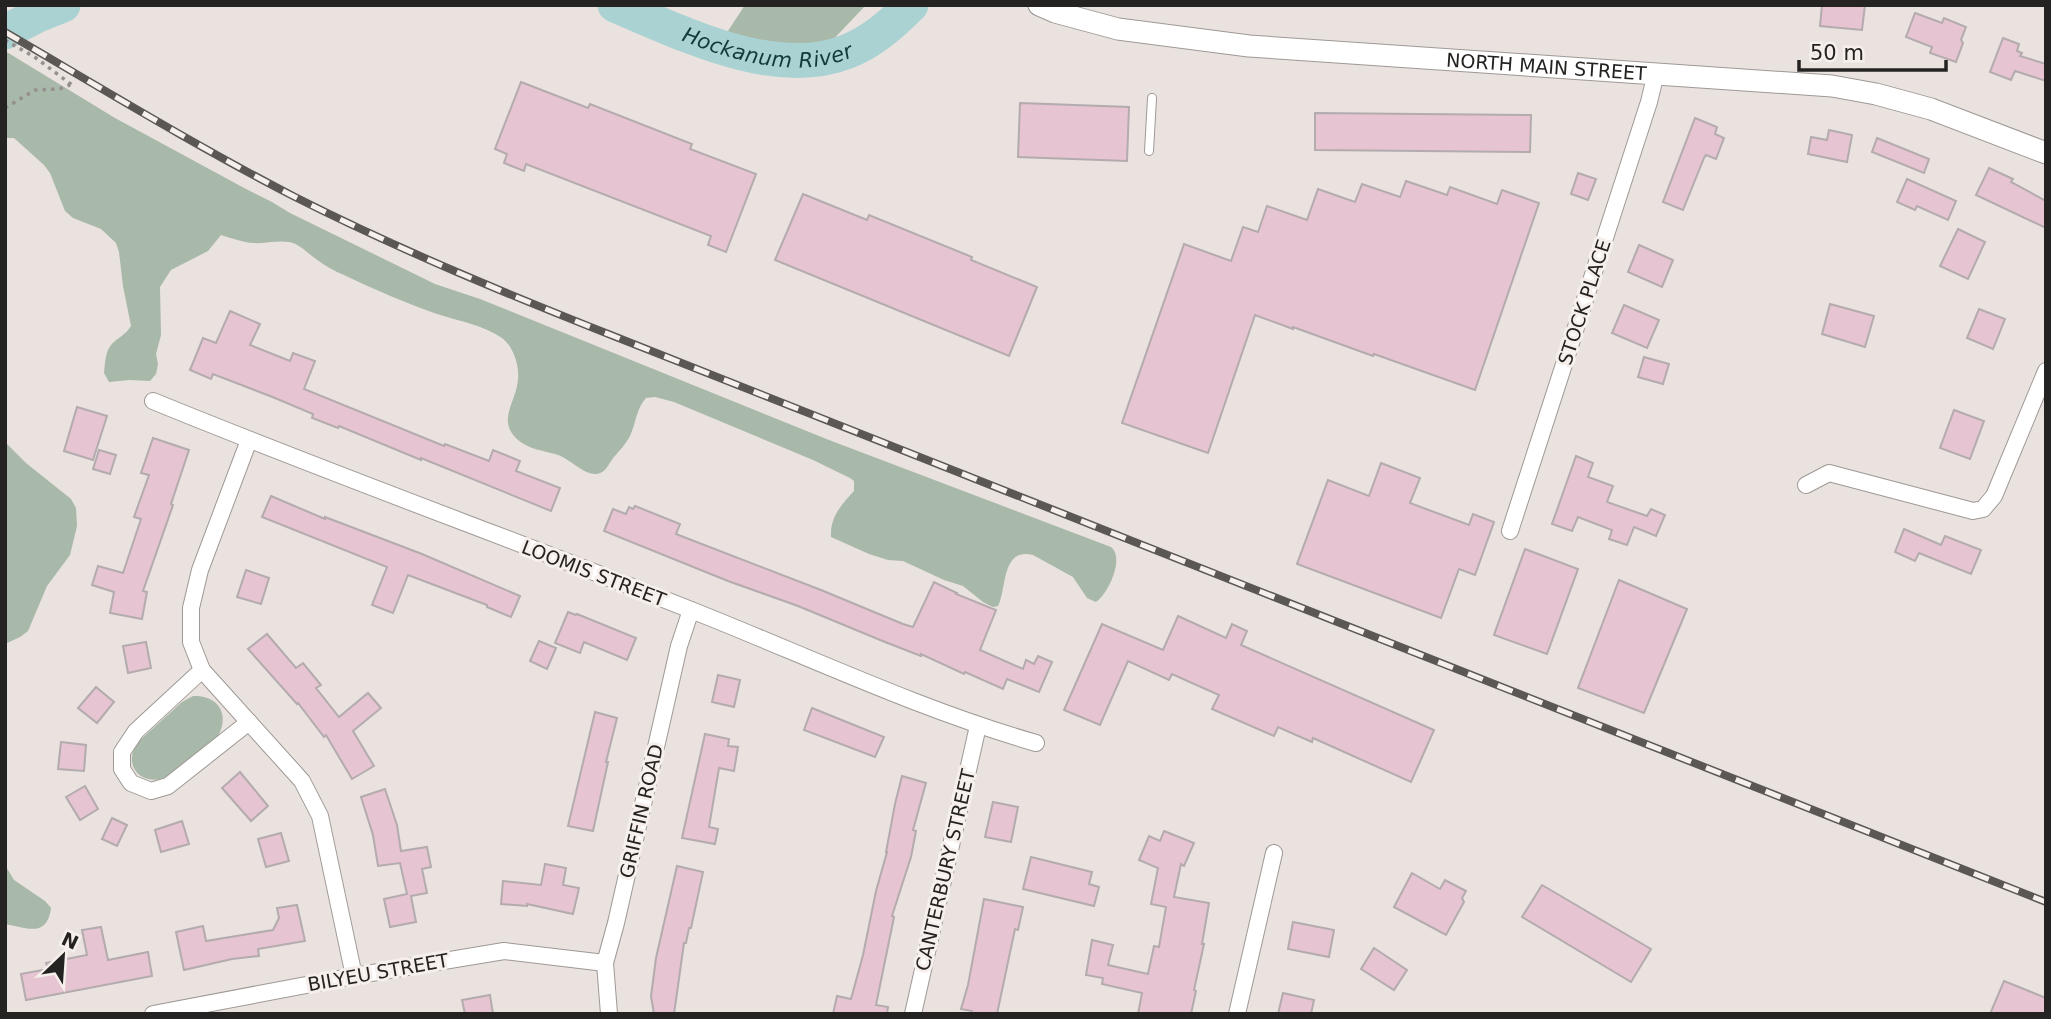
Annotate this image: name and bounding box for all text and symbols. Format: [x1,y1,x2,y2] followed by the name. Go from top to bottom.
[679,23,857,73] water label: Hockanum River
[1799,28,1946,72] scale bar
[1810,41,1864,65] text: 50 m
[1446,49,1648,84] street label: NORTH MAIN STREET
[1553,236,1615,368] street label: STOCK PLACE
[519,535,669,611] street label: LOOMIS STREET
[615,742,667,880] street label: GRIFFIN ROAD
[911,767,979,973] street label: CANTERBURY STREET
[28,921,98,991] north arrow
[58,927,82,954] text: N
[306,949,451,995] street label: BILYEU STREET

